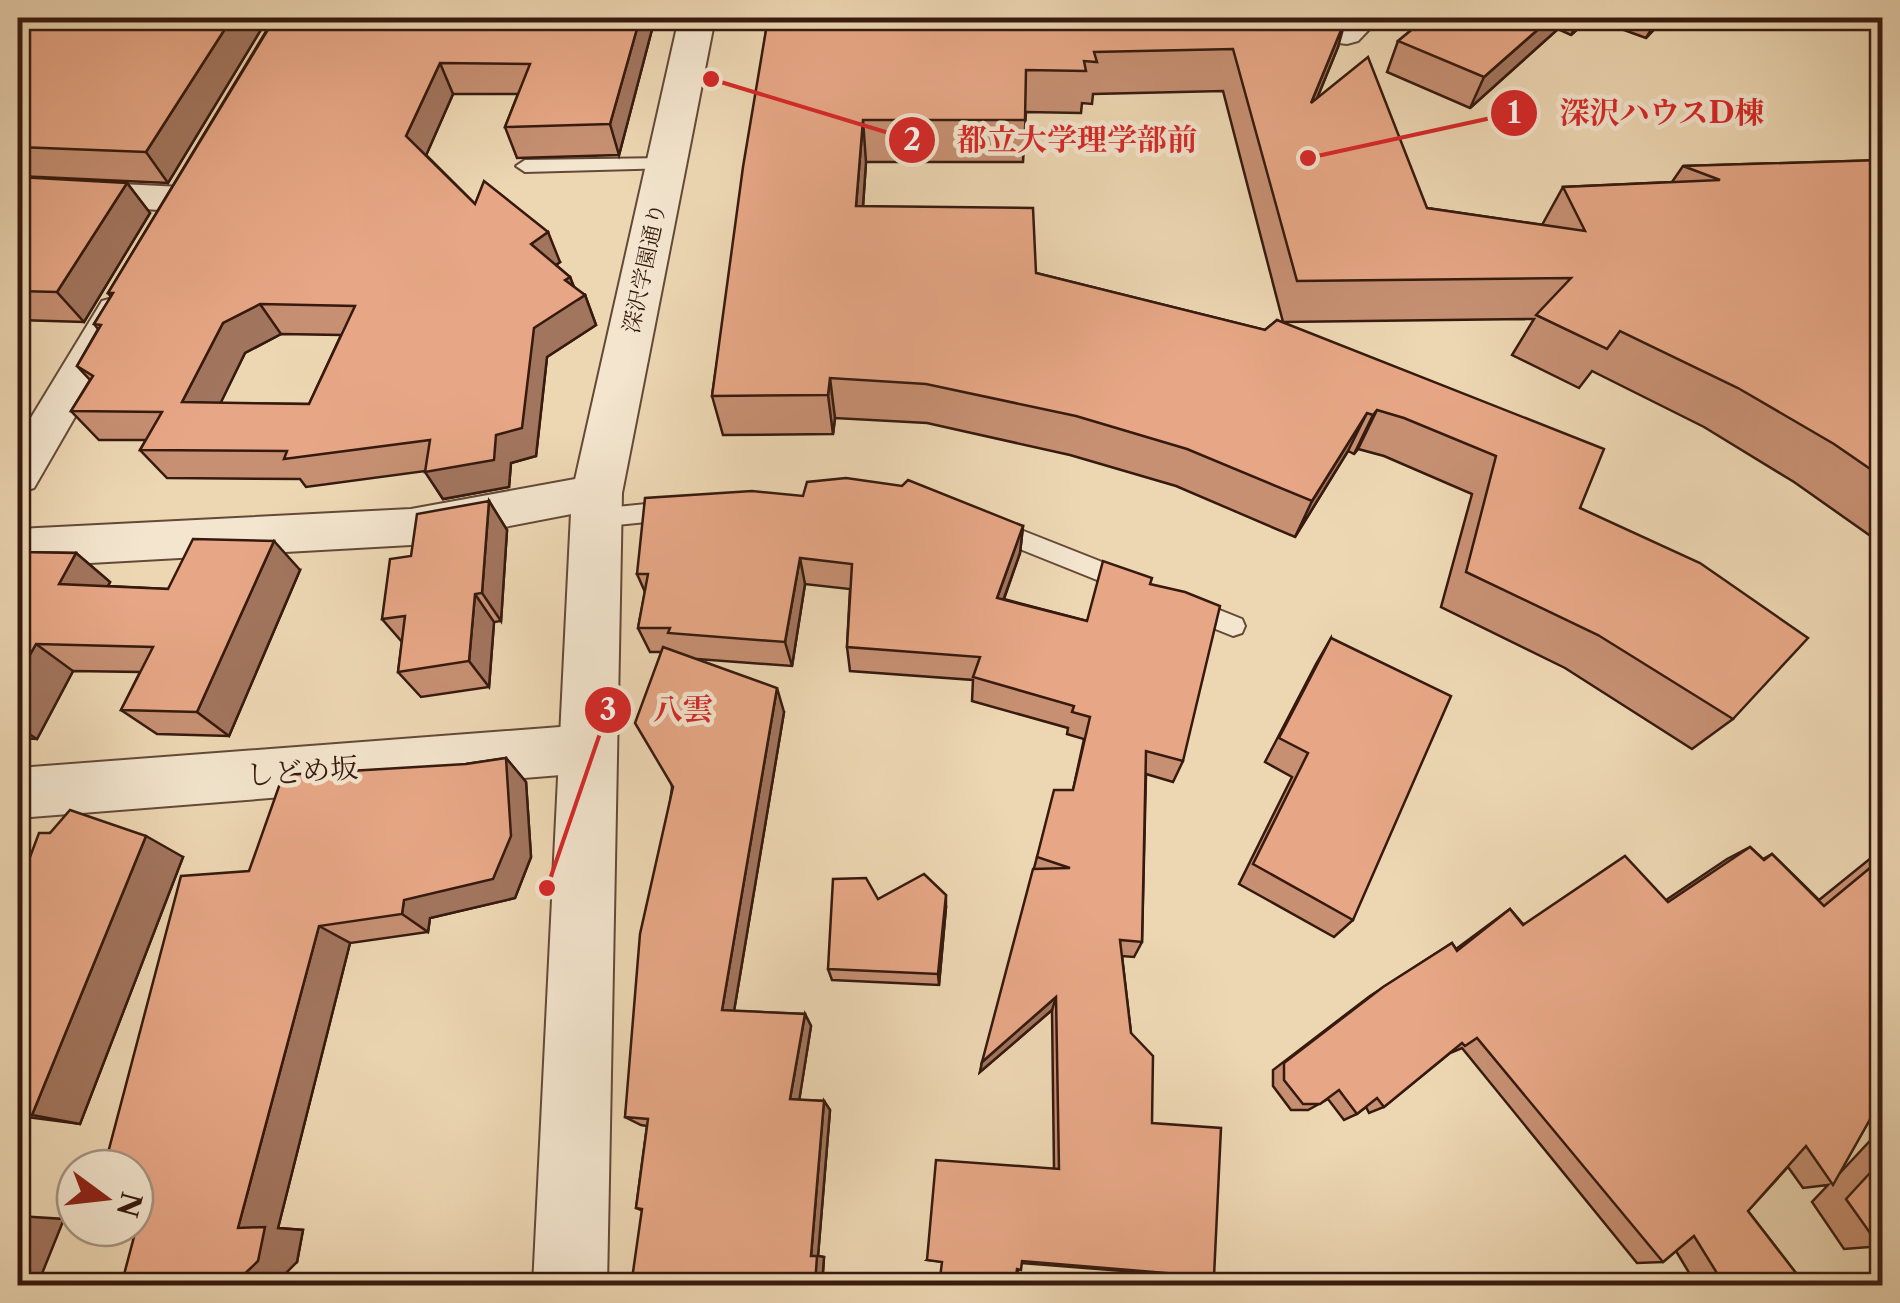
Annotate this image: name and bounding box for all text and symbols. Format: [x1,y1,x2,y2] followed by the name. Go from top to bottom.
[1489,83,1785,143] callout: 深沢ハウスD棟
[1507,94,1521,131] text: 1
[1559,94,1765,131] text: 深沢ハウスD棟
[887,110,1217,170] callout: 都立大学理学部前
[903,121,921,158] text: 2
[957,121,1197,158] text: 都立大学理学部前
[618,201,671,335] street label: 深沢学園通り
[583,680,733,740] callout: 八雲
[600,691,616,728] text: 3
[653,691,713,728] text: 八雲
[245,750,359,792] street label: しどめ坂
[55,1148,155,1248] north arrow
[110,1188,149,1221] text: N

